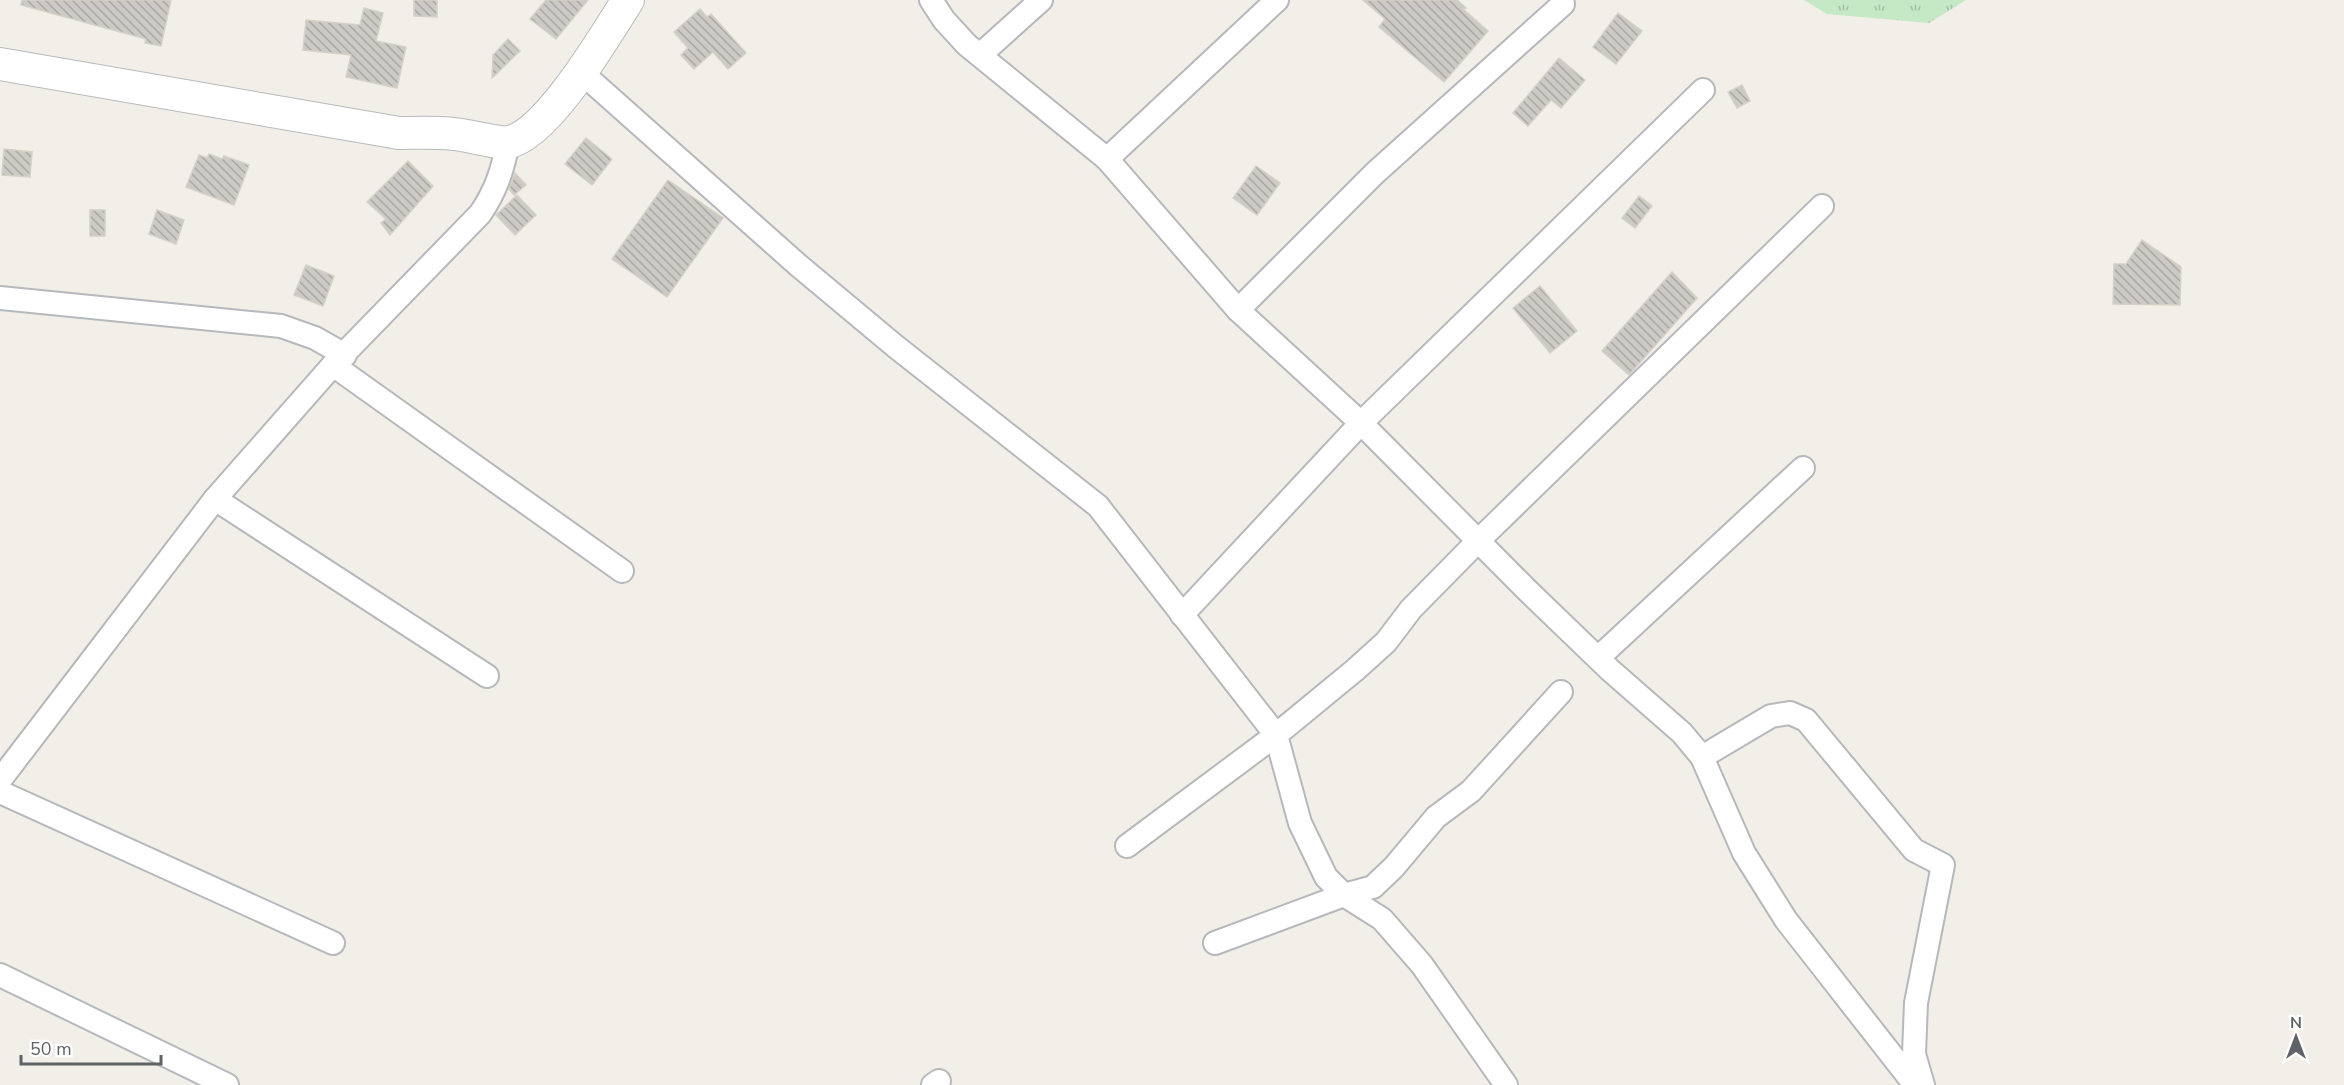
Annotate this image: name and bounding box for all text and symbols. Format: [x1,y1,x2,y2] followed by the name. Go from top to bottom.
[2266,1007,2326,1067] north arrow
[2290,1012,2302,1034] text: N
[21,1028,160,1066] scale bar
[30,1037,72,1061] text: 50 m

